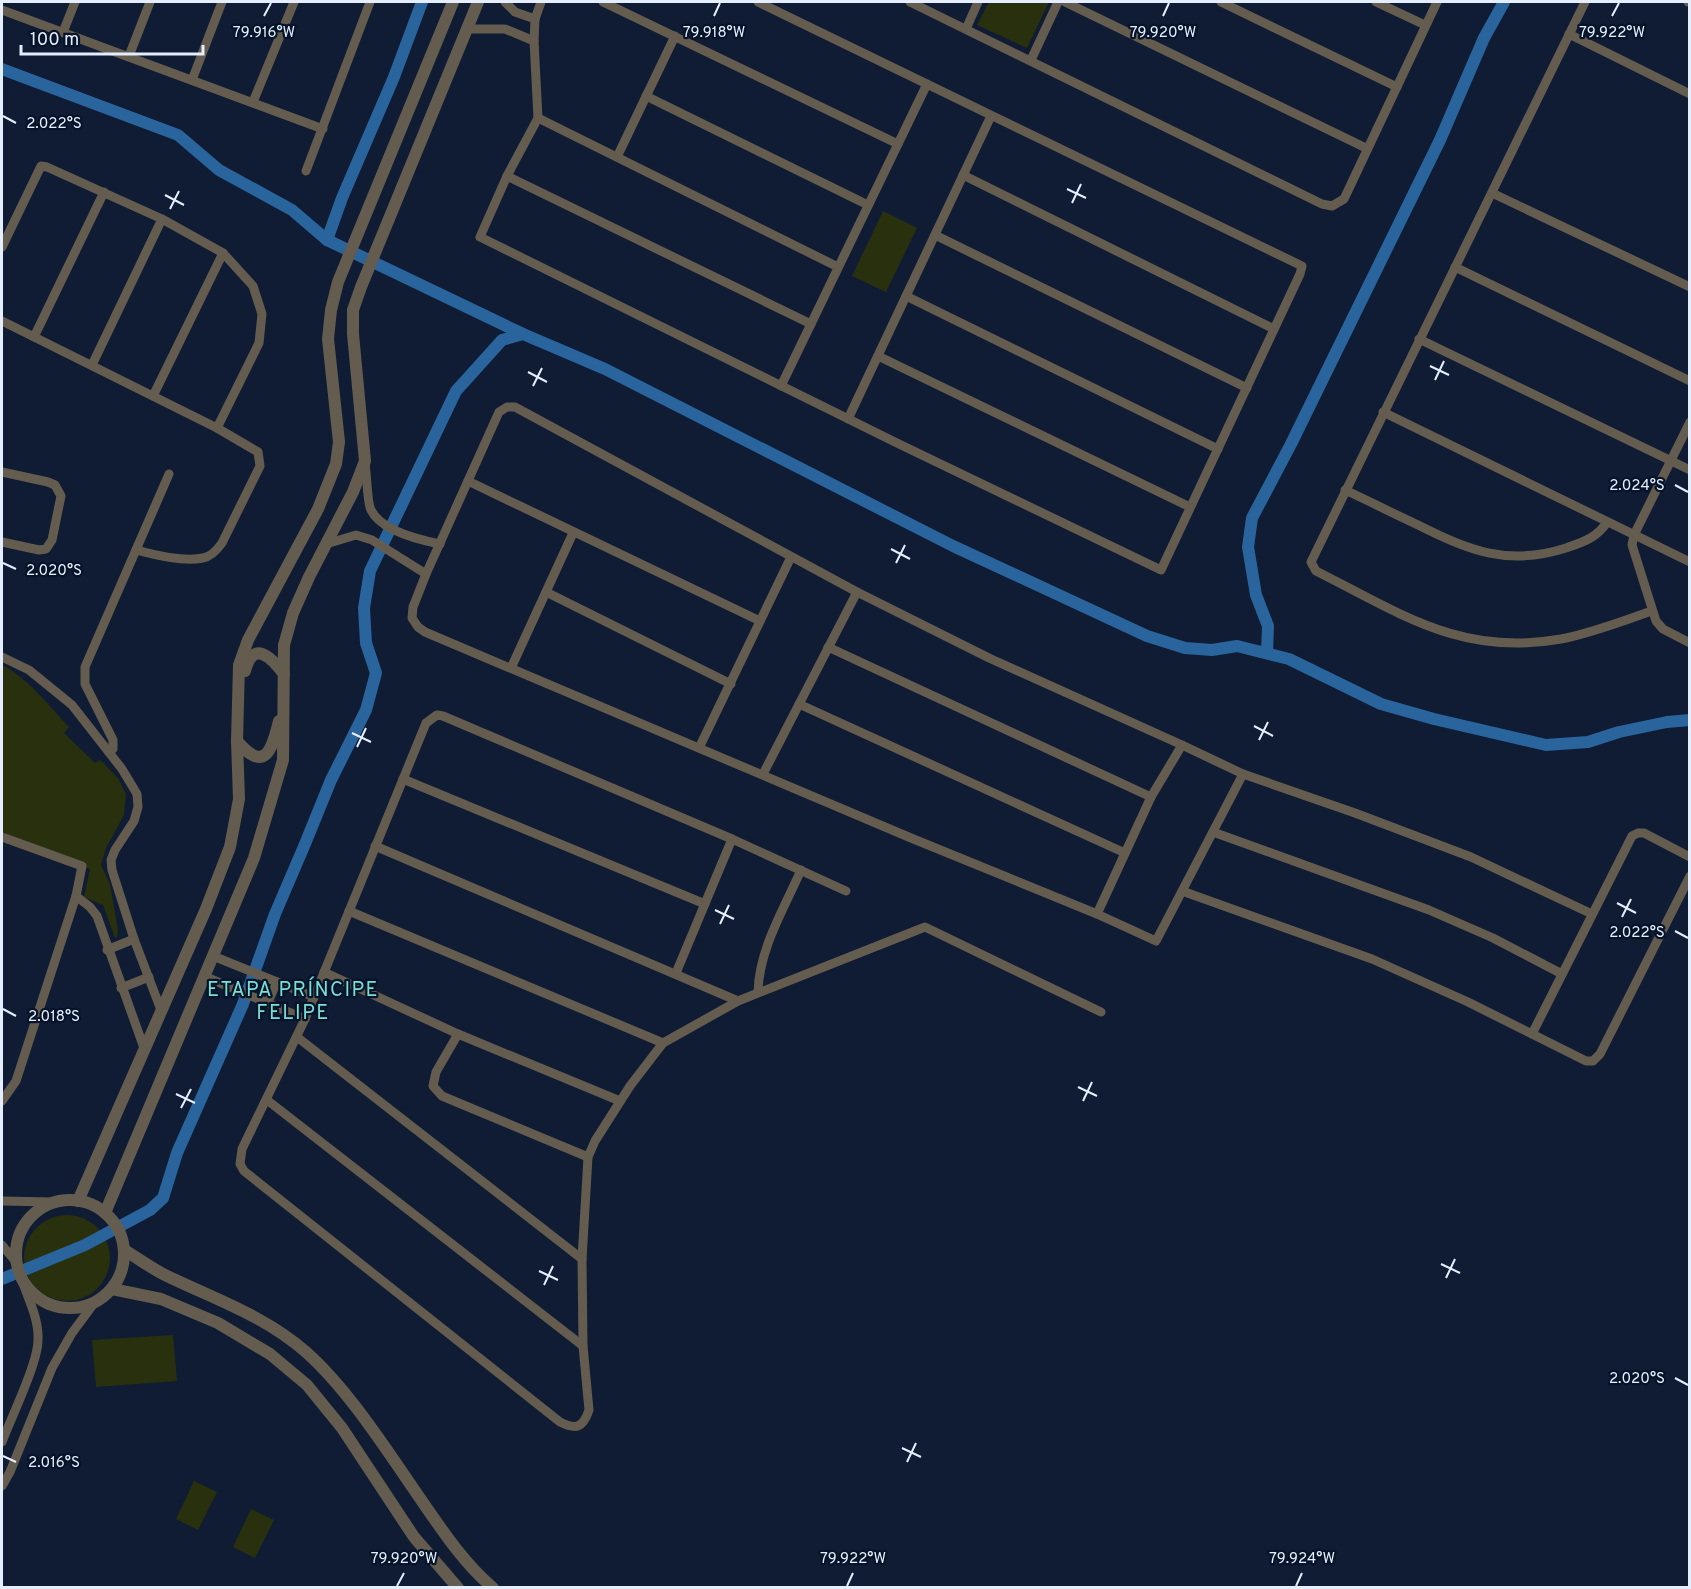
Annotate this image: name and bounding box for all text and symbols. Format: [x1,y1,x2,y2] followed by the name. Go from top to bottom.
[21,18,202,56] scale bar
[233,24,295,43] text: 79.916°W
[683,24,745,43] text: 79.918°W
[1130,24,1196,43] text: 79.920°W
[1579,24,1645,43] text: 79.922°W
[30,29,79,52] text: 100 m
[26,115,82,134] text: 2.022°S
[1609,477,1665,496] text: 2.024°S
[26,562,82,581] text: 2.020°S
[1609,924,1665,943] text: 2.022°S
[207,976,379,1027] district label: ETAPA PRÍNCIPE FELIPE
[28,1008,80,1027] text: 2.018°S
[1609,1370,1665,1389] text: 2.020°S
[28,1454,80,1473] text: 2.016°S
[371,1550,437,1569] text: 79.920°W
[820,1550,886,1569] text: 79.922°W
[1269,1550,1335,1569] text: 79.924°W

